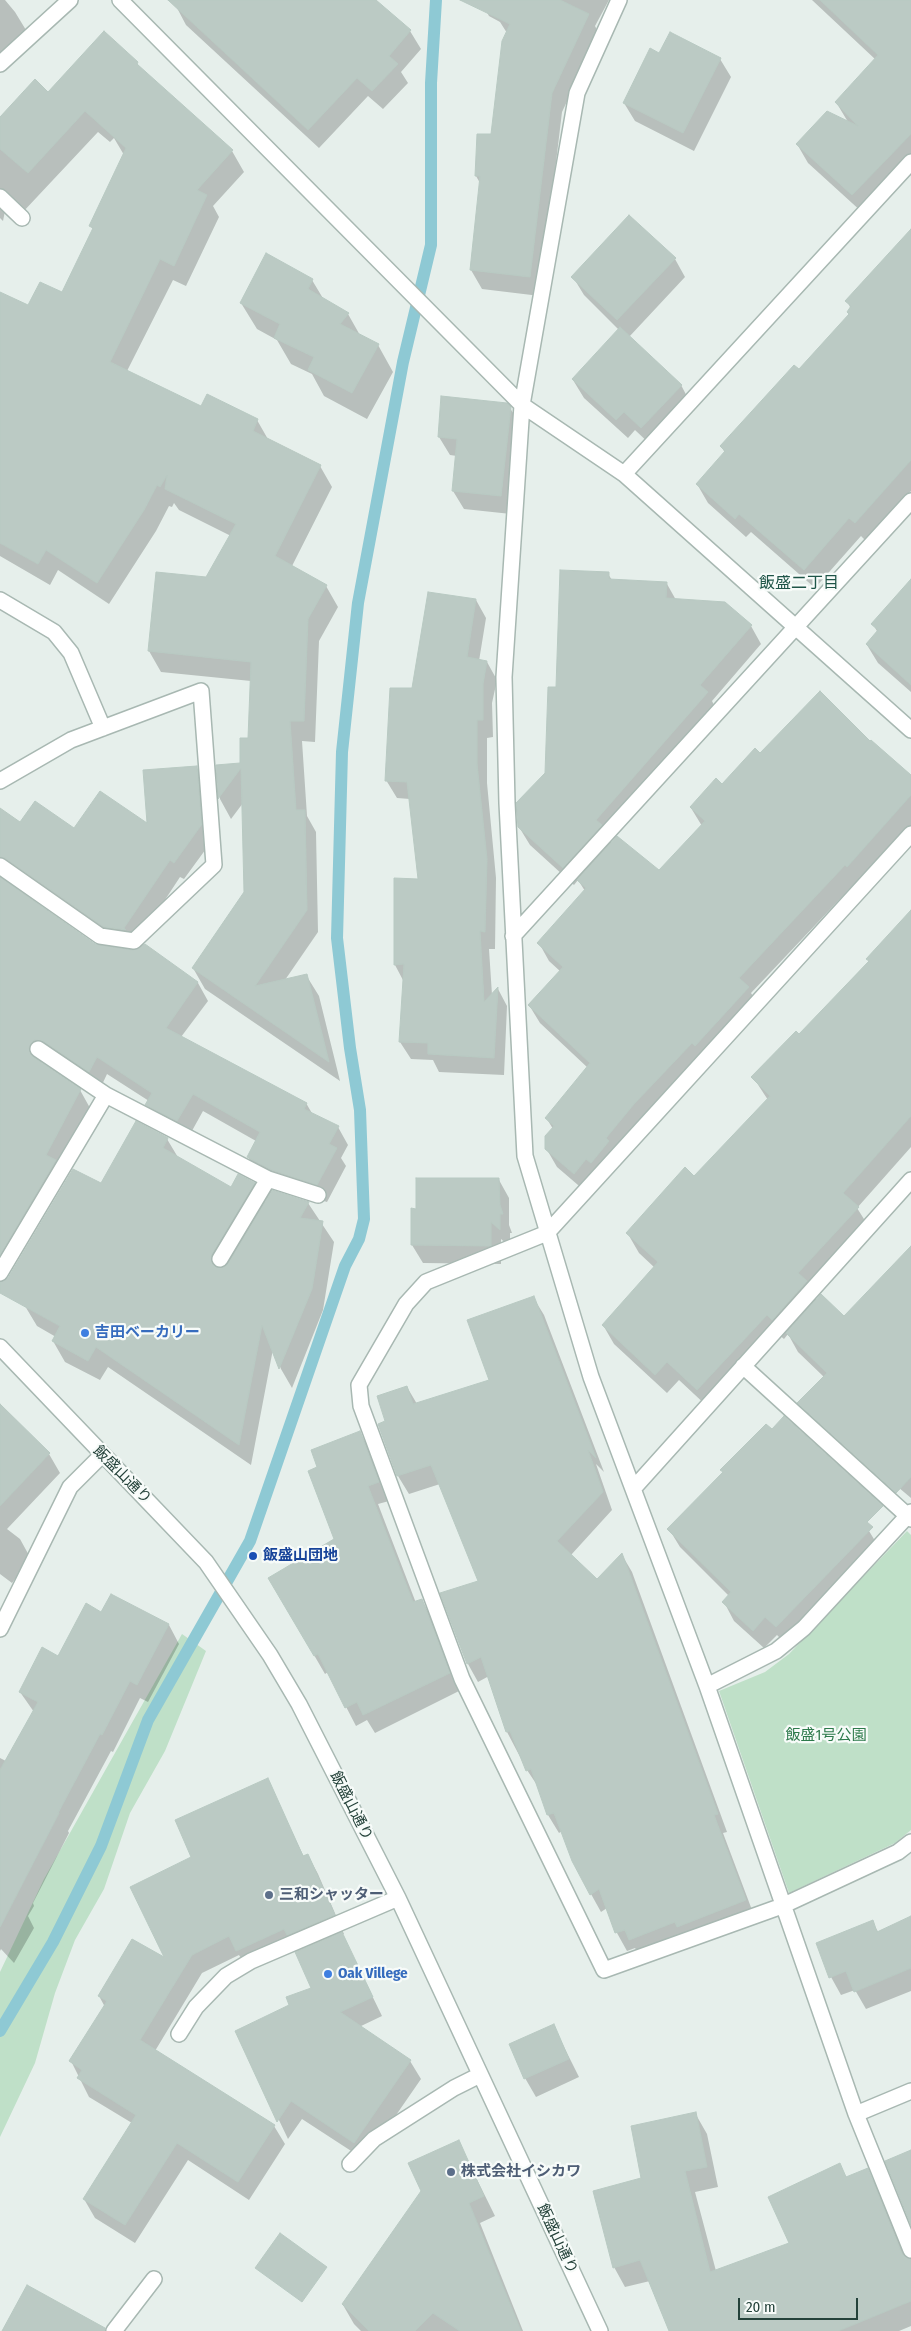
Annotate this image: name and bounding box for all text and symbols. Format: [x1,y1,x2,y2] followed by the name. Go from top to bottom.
[759,574,839,594] district label: 飯盛二丁目
[95,1324,200,1342] place label: 吉田ベーカリー
[79,1327,91,1339] marker: 吉田ベーカリー
[89,1442,155,1508] street label: 飯盛山通り
[263,1547,338,1565] place label: 飯盛山団地
[247,1550,259,1562] marker: 飯盛山団地
[786,1727,866,1745] park label: 飯盛1号公園
[326,1769,376,1843] street label: 飯盛山通り
[279,1886,384,1904] place label: 三和シャッター
[263,1889,275,1901] marker: 三和シャッター
[338,1965,408,1983] place label: Oak Villege
[322,1968,334,1980] marker: Oak Villege
[461,2163,581,2181] place label: 株式会社イシカワ
[445,2166,457,2178] marker: 株式会社イシカワ
[533,2201,581,2277] street label: 飯盛山通り
[741,2288,861,2320] scale bar
[746,2298,776,2316] text: 20 m

